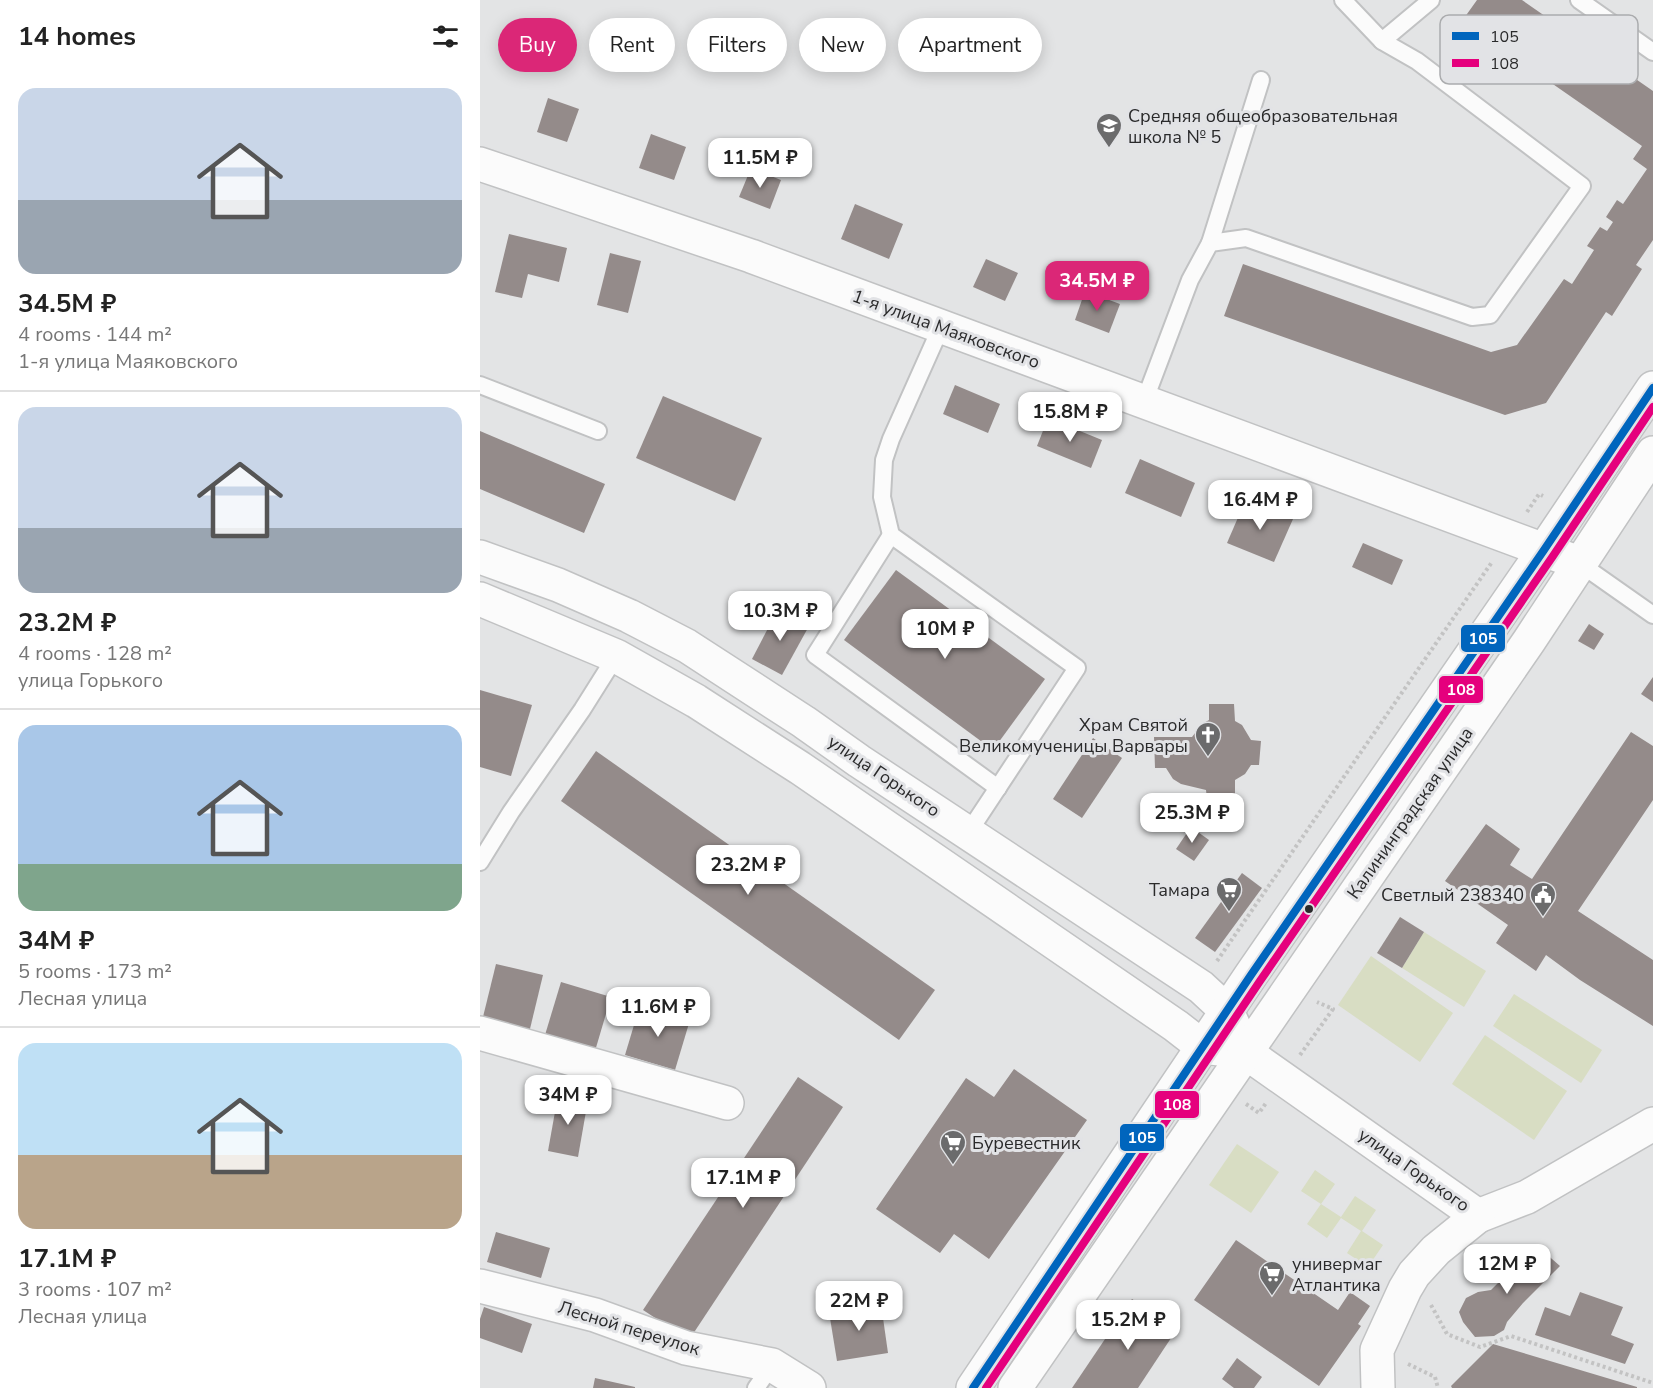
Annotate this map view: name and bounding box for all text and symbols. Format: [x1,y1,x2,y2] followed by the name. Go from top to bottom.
[1440,15,1638,84] legend
[498,18,577,72] chip: Buy
[589,18,675,72] chip: Rent
[687,18,787,72] chip: Filters
[799,18,886,72] chip: New
[898,18,1042,72] chip: Apartment
[18,19,136,54] text: 14 homes
[429,20,462,53] icon: filters
[1490,26,1519,48] text: 105
[1490,53,1519,75] text: 108
[1128,104,1398,149] place label: Средняя общеобразовательная школа № 5
[1094,111,1124,149] school or university icon: Средняя общеобразовательная школа № 5
[186,127,294,235] icon: home
[705,138,815,189] pin: 11.5M ₽
[722,144,798,171] text: 11.5M ₽
[1042,261,1152,312] pin: 34.5M ₽
[1059,267,1135,294] text: 34.5M ₽
[849,284,1043,374] street label: 1-я улица Маяковского
[18,286,116,321] text: 34.5M ₽
[18,321,172,348] text: 4 rooms · 144 m²
[18,348,238,375] text: 1-я улица Маяковского
[1015,392,1125,443] pin: 15.8M ₽
[1032,398,1108,425] text: 15.8M ₽
[186,446,294,554] icon: home
[1205,480,1315,531] pin: 16.4M ₽
[1222,486,1298,513] text: 16.4M ₽
[725,591,835,642] pin: 10.3M ₽
[742,597,818,624] text: 10.3M ₽
[18,605,116,640] text: 23.2M ₽
[903,609,987,660] pin: 10M ₽
[916,615,974,642] text: 10M ₽
[1460,624,1506,653] line badge: 105
[1469,628,1497,650] text: 105
[18,640,172,667] text: 4 rooms · 128 m²
[18,667,163,694] text: улица Горького
[1438,675,1484,704] line badge: 108
[1447,679,1475,701] text: 108
[959,713,1188,758] place label: Храм Святой Великомученицы Варвары
[1193,720,1223,758] church icon: Храм Святой Великомученицы Варвары
[1341,722,1479,904] street label: Калининградская улица
[823,730,945,822] street label: улица Горького
[186,764,294,872] icon: home
[1137,793,1247,844] pin: 25.3M ₽
[1154,799,1230,826] text: 25.3M ₽
[693,845,803,896] pin: 23.2M ₽
[710,851,786,878] text: 23.2M ₽
[1214,875,1244,913] supermarket icon: Тамара
[1149,878,1210,902] place label: Тамара
[1528,880,1558,918] public building icon: Светлый 238340
[1381,883,1524,907] place label: Светлый 238340
[1303,903,1315,915] unlabelled marker
[18,923,94,958] text: 34M ₽
[18,958,172,985] text: 5 rooms · 173 m²
[18,985,147,1012] text: Лесная улица
[603,987,713,1038] pin: 11.6M ₽
[620,993,696,1020] text: 11.6M ₽
[526,1075,610,1126] pin: 34M ₽
[539,1081,597,1108] text: 34M ₽
[186,1082,294,1190] icon: home
[1154,1090,1200,1119] line badge: 108
[1163,1094,1191,1116] text: 108
[1119,1123,1165,1152] line badge: 105
[1354,1123,1474,1217] street label: улица Горького
[1128,1127,1156,1149] text: 105
[938,1128,968,1166] supermarket icon: Буревестник
[972,1131,1081,1155] place label: Буревестник
[688,1158,798,1209] pin: 17.1M ₽
[705,1164,781,1191] text: 17.1M ₽
[18,1241,116,1276] text: 17.1M ₽
[1465,1244,1549,1295] pin: 12M ₽
[1478,1250,1536,1277] text: 12M ₽
[1292,1252,1382,1297] place label: универмаг Атлантика
[1257,1259,1287,1297] supermarket icon: универмаг Атлантика
[18,1276,172,1303] text: 3 rooms · 107 m²
[817,1281,901,1332] pin: 22M ₽
[830,1287,888,1314] text: 22M ₽
[555,1295,703,1361] street label: Лесной переулок
[1073,1300,1183,1351] pin: 15.2M ₽
[18,1303,147,1330] text: Лесная улица
[1090,1306,1166,1333] text: 15.2M ₽

